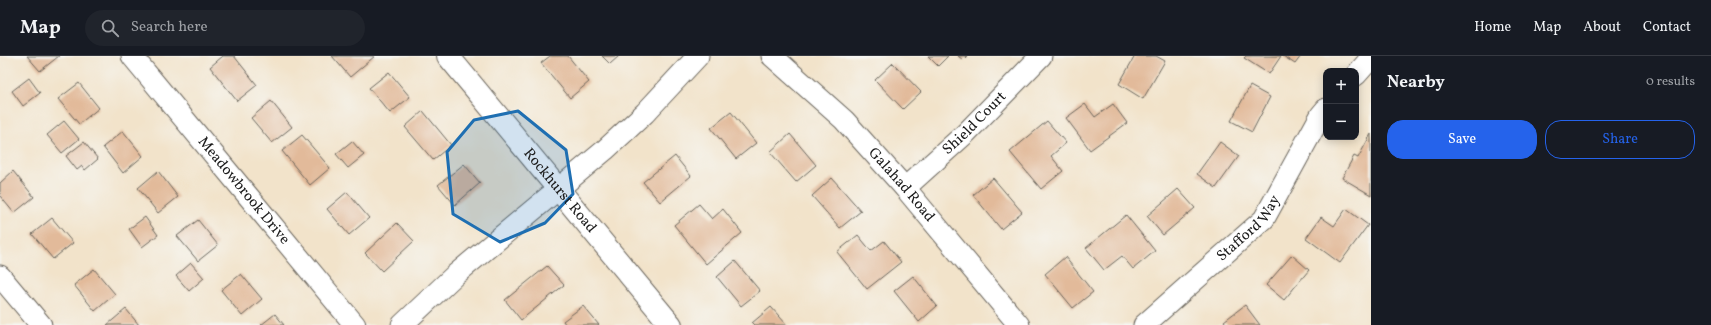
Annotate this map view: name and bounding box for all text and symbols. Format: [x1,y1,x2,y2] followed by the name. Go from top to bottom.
[85,10,365,46] search box
[20,15,61,41] text: Map
[99,17,121,39] icon: search
[131,17,208,38] text: Search here
[1474,18,1511,37] text: Home
[1533,18,1561,37] text: Map
[1583,18,1621,37] text: About
[1643,18,1691,37] text: Contact
[1323,68,1359,140] map controls
[1323,68,1359,104] button: +
[1387,71,1445,94] text: Nearby
[1646,73,1695,91] text: 0 results
[938,87,1011,160] street label: Shield Court
[1323,104,1359,140] button: −
[1387,120,1537,159] button: Save
[1545,120,1695,159] button: Share
[193,132,295,249] street label: Meadowbrook Drive
[863,143,940,227] street label: Galahad Road
[518,144,601,238] street label: Rockhurst Road
[1212,191,1286,266] street label: Stafford Way

